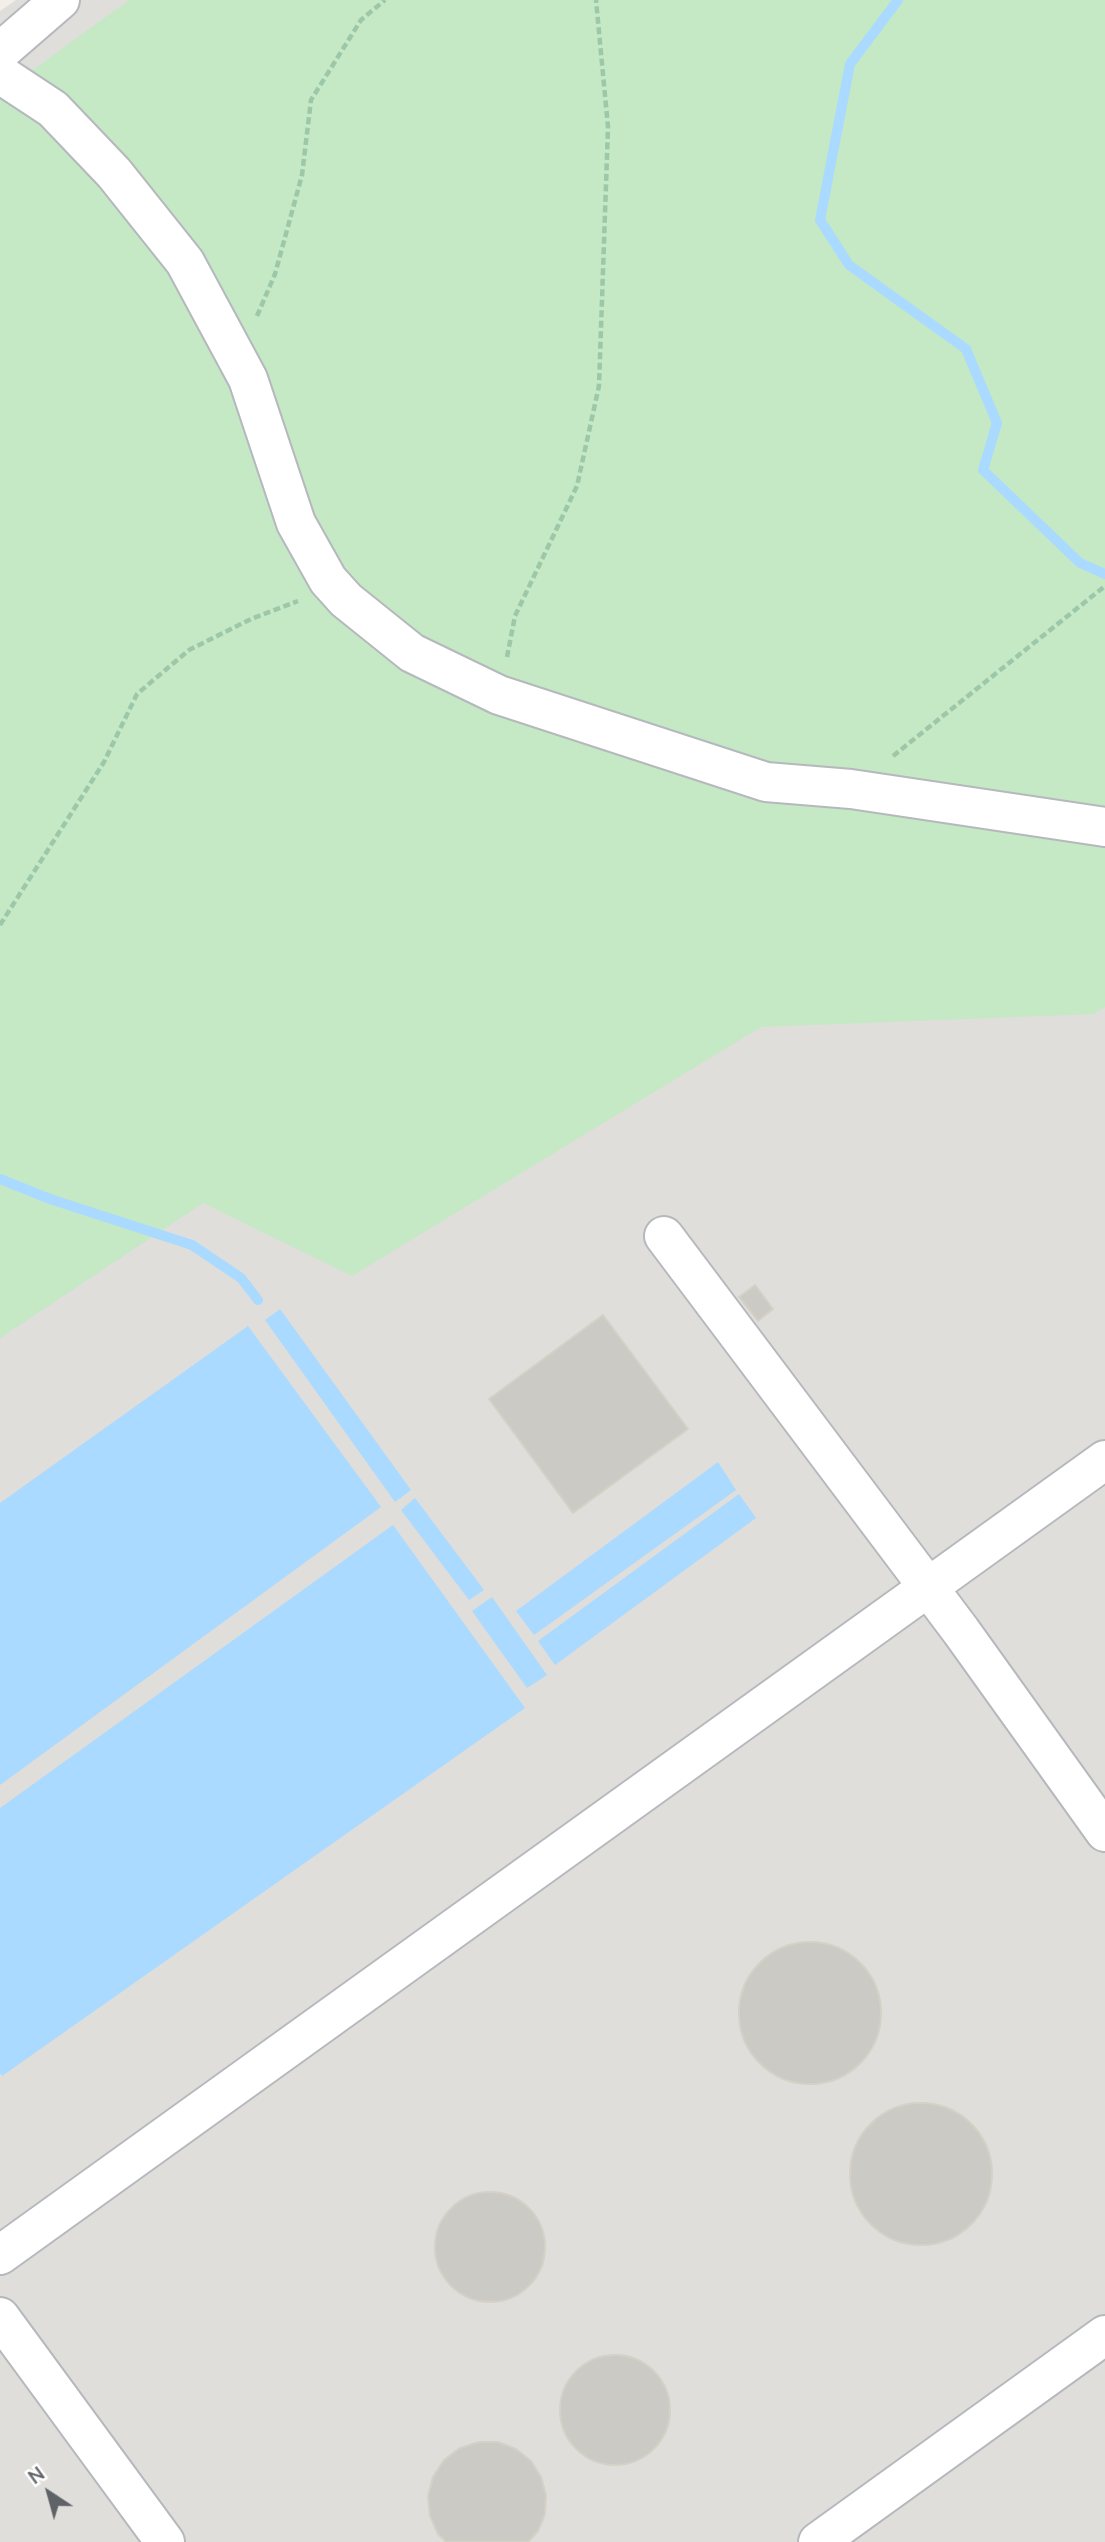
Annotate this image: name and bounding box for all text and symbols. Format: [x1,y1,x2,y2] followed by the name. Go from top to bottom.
[14,2458,84,2528] north arrow
[23,2461,50,2491] text: N

